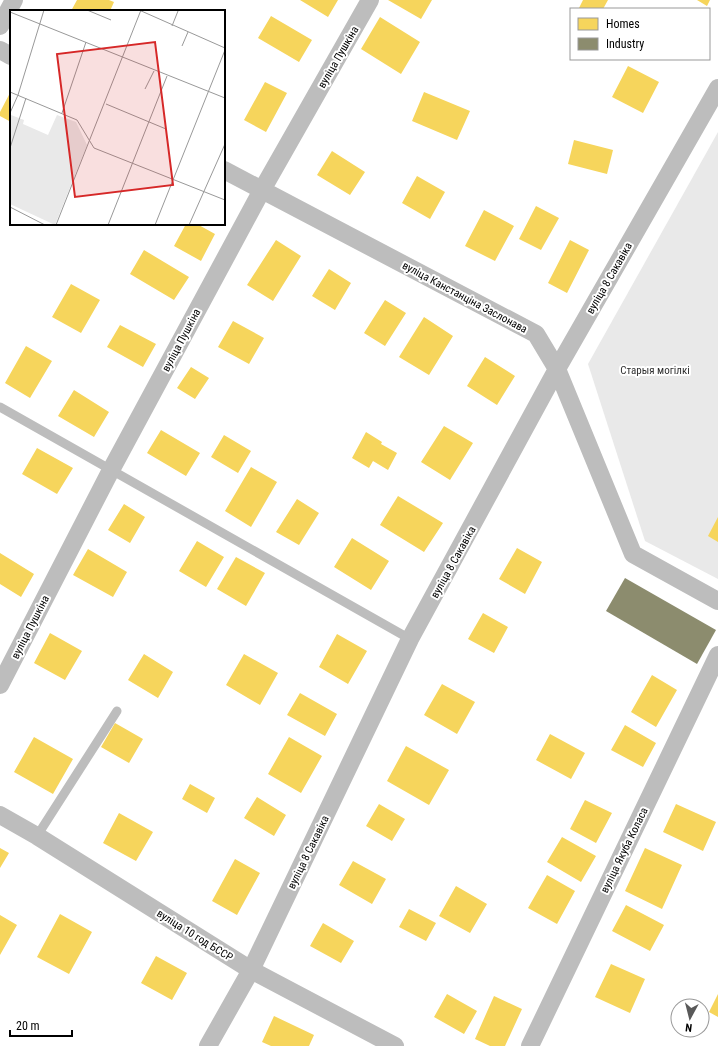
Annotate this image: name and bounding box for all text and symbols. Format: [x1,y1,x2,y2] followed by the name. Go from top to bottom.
[570,8,710,60] legend
[10,10,225,225] inset map
[606,17,640,31] text: Homes
[315,24,361,91] street label: вуліца Пушкіна
[606,37,644,51] text: Industry
[584,240,635,316] street label: вуліца 8 Сакавіка
[400,259,529,336] street label: вуліца Канстанціна Заслонава
[159,307,203,374] street label: вуліца Пушкіна
[620,364,690,377] park label: Старыя могілкі
[428,524,479,600] street label: вуліца 8 Сакавіка
[9,593,52,661] street label: вуліца Пушкіна
[598,805,651,895] street label: вуліца Якуба Коласа
[285,813,332,891] street label: вуліца 8 Сакавіка
[154,907,235,964] street label: вуліца 10 год БССР
[670,998,710,1038] north arrow
[10,1012,72,1038] scale bar
[16,1019,40,1033] text: 20 m
[684,1021,693,1034] text: N

